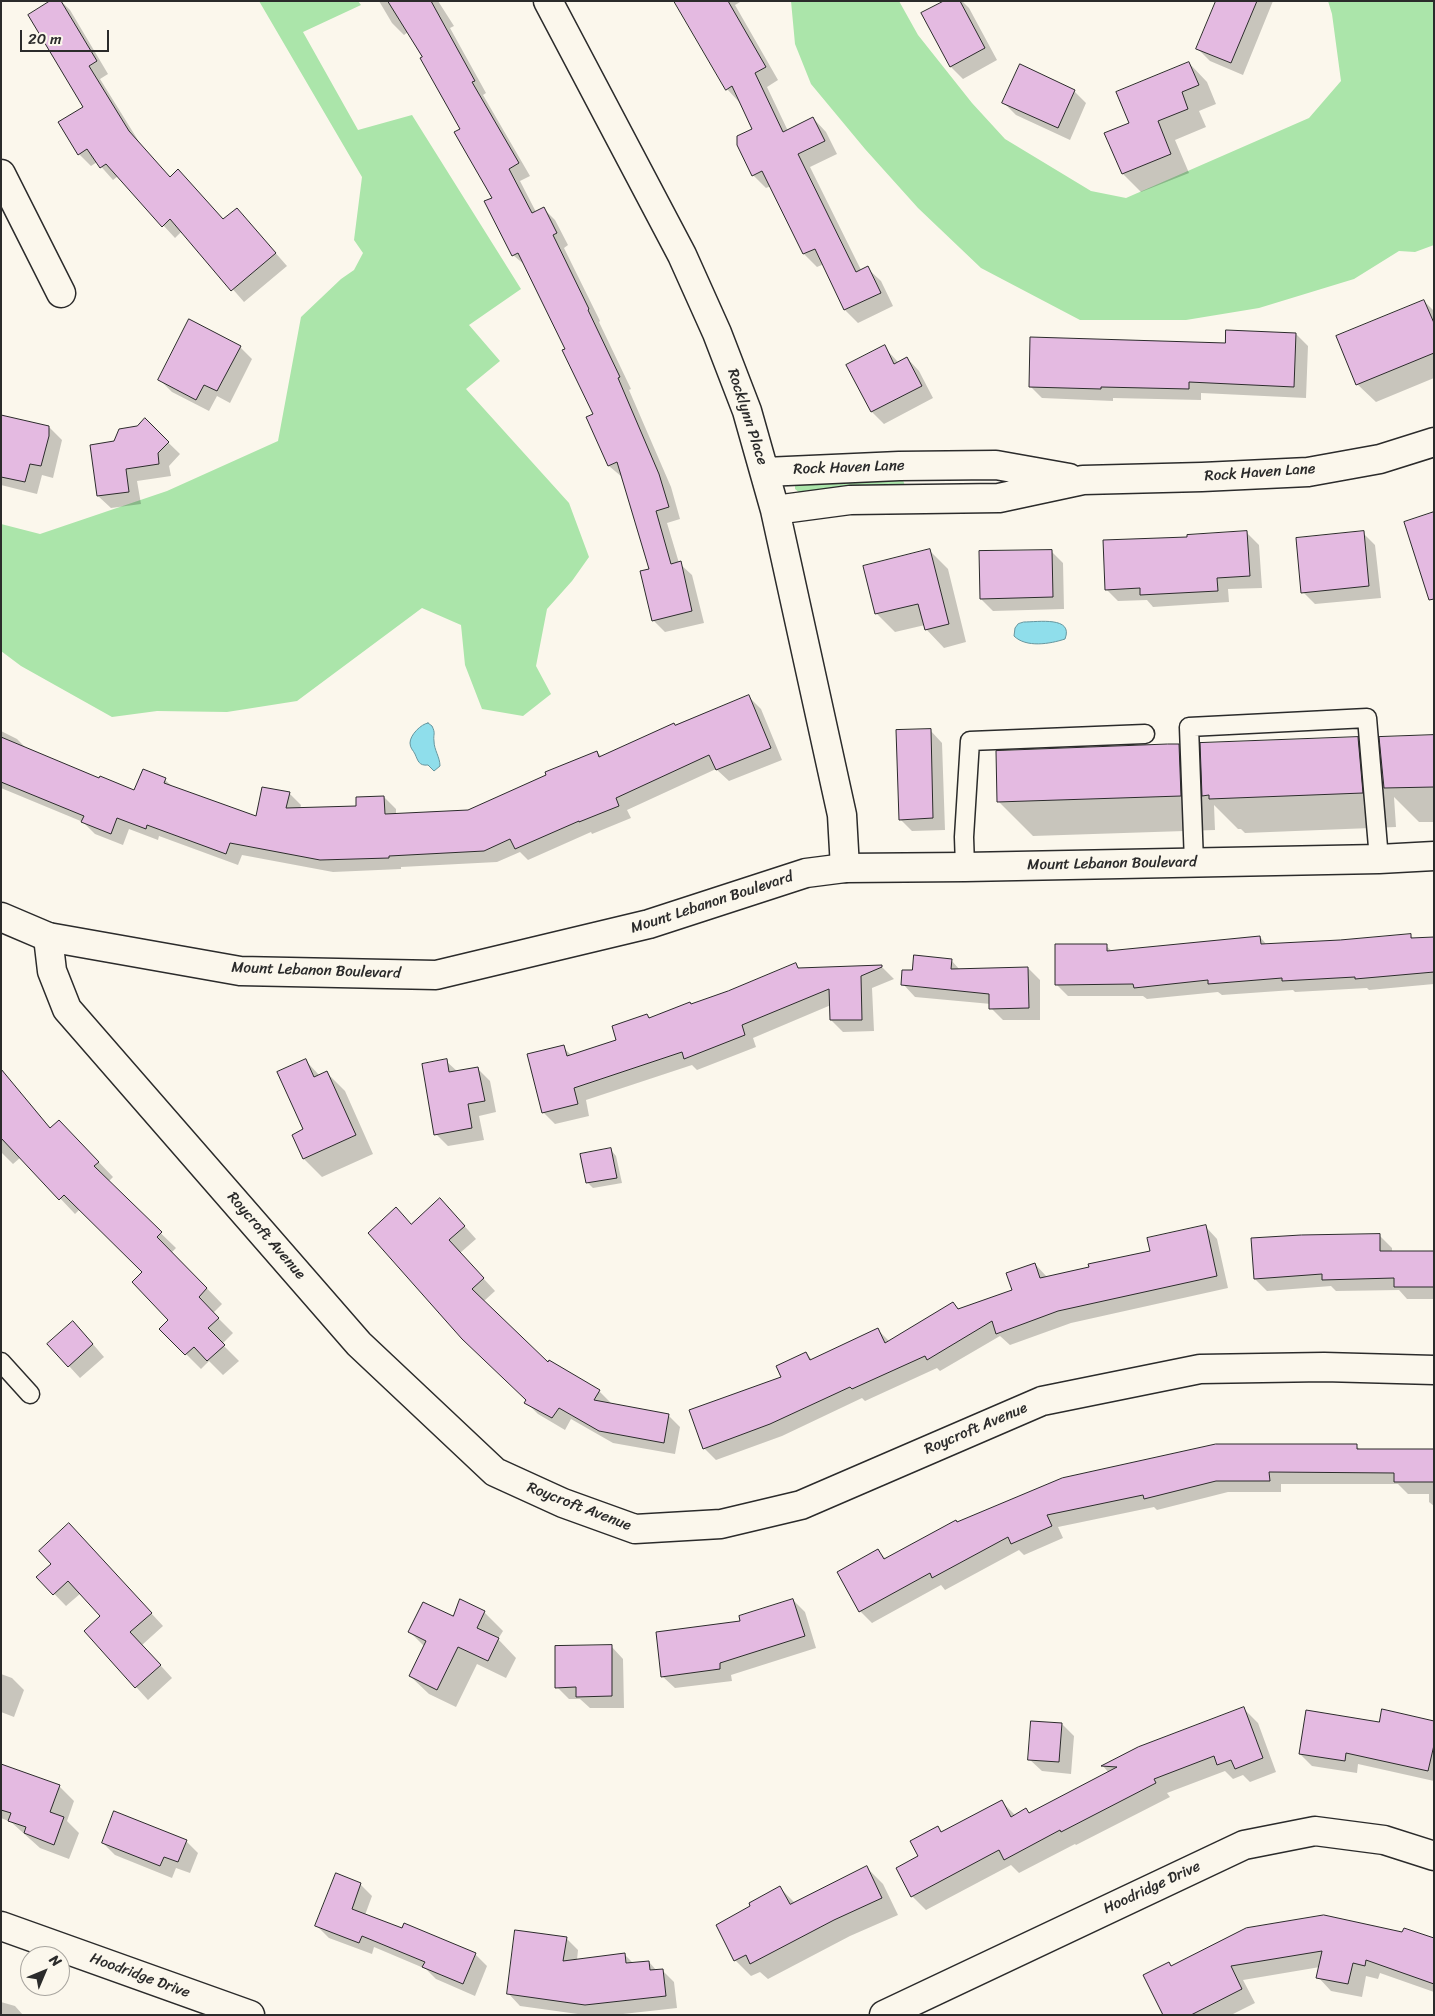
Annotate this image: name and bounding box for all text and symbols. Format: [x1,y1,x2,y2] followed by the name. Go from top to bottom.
[22,20,111,52] scale bar
[28,26,62,52] text: 20 m
[723,366,771,468] street label: Rocklynn Place
[793,457,905,479] street label: Rock Haven Lane
[1204,460,1316,486] street label: Rock Haven Lane
[1027,854,1197,874] street label: Mount Lebanon Boulevard
[629,868,795,938] street label: Mount Lebanon Boulevard
[231,959,401,983] street label: Mount Lebanon Boulevard
[223,1189,309,1283] street label: Roycroft Avenue
[922,1399,1030,1459] street label: Roycroft Avenue
[524,1479,634,1535] street label: Roycroft Avenue
[1101,1858,1203,1918] street label: Hoodridge Drive
[20,1946,70,1996] north arrow
[43,1948,68,1973] text: N
[88,1950,192,2002] street label: Hoodridge Drive

